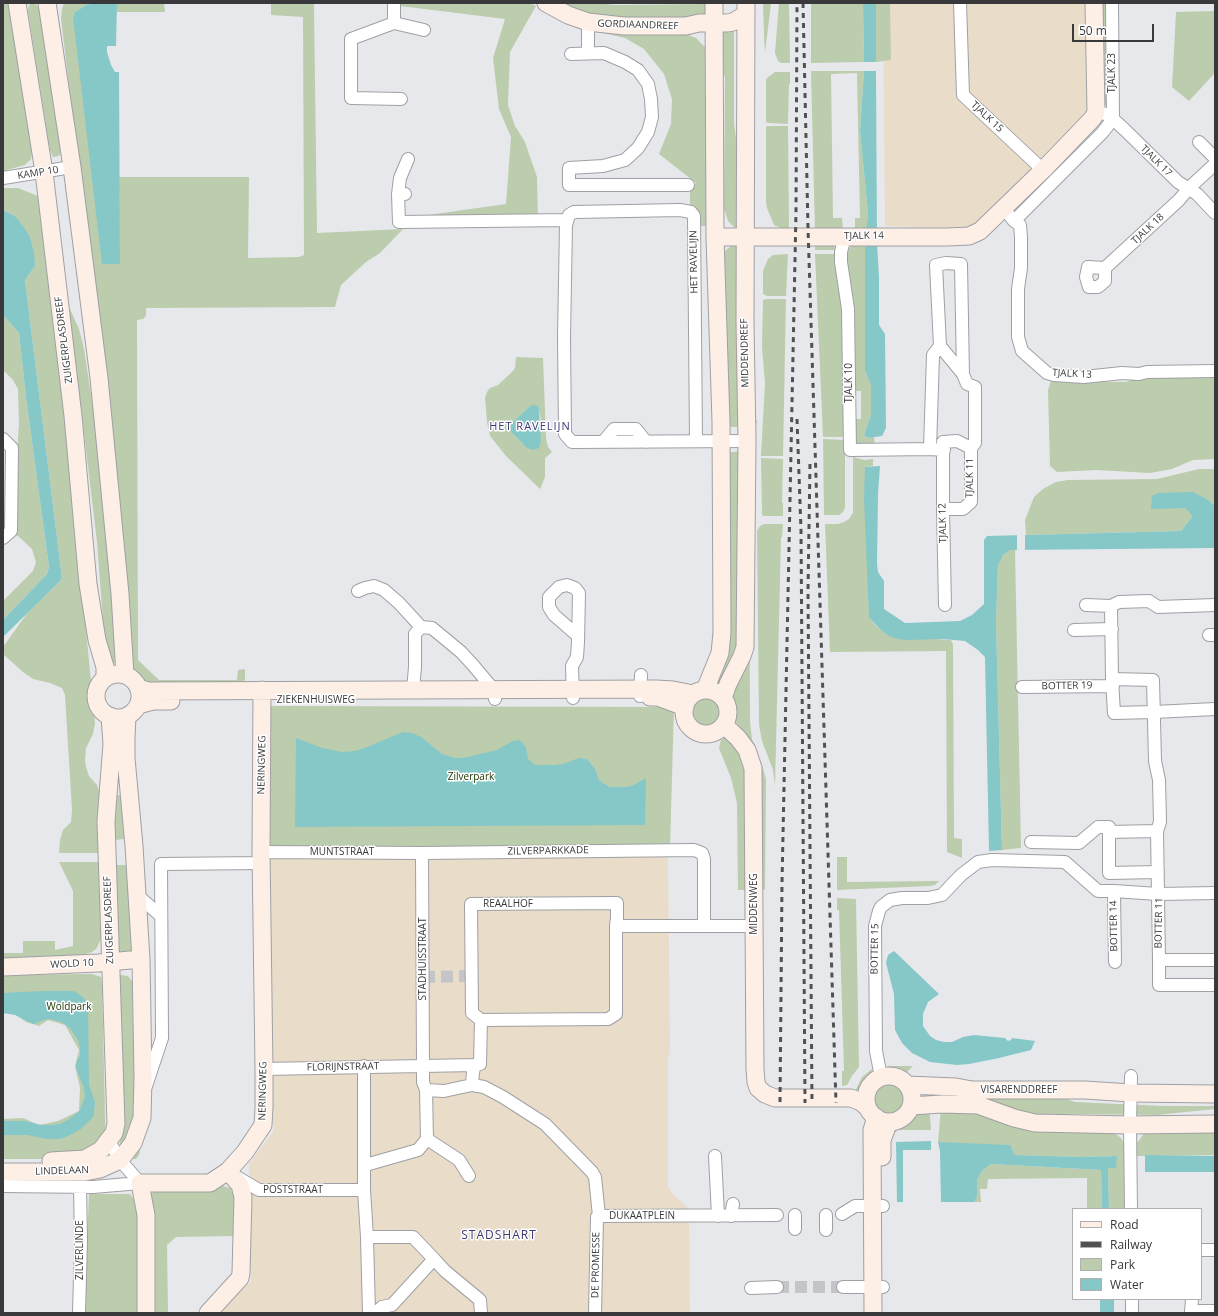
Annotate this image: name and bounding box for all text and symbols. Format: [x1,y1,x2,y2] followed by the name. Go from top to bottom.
[1074,16,1156,42] scale bar
[597,18,679,32] street label: GORDIAANDREEF
[1079,22,1107,39] text: 50 m
[1106,53,1118,93] street label: TJALK 23
[968,99,1006,135] street label: TJALK 15
[1138,143,1174,179] street label: TJALK 17
[17,164,59,182] street label: KAMP 10
[1129,211,1167,247] street label: TJALK 18
[687,230,701,294] street label: HET RAVELIJN
[844,230,884,242] street label: TJALK 14
[53,296,75,384] street label: ZUIGERPLASDREEF
[738,318,752,388] street label: MIDDENDREEF
[843,363,855,403] street label: TJALK 10
[1052,367,1092,381] street label: TJALK 13
[489,420,571,434] district label: HET RAVELIJN
[964,458,976,498] street label: TJALK 11
[937,503,949,543] street label: TJALK 12
[1041,680,1093,692] street label: BOTTER 19
[277,694,355,706] street label: ZIEKENHUISWEG
[255,735,269,795] street label: NERINGWEG
[448,771,494,783] park label: Zilverpark
[507,844,589,858] street label: ZILVERPARKKADE
[310,846,374,858] street label: MUNTSTRAAT
[748,873,760,935] street label: MIDDENWEG
[101,876,117,964] street label: ZUIGERPLASDREEF
[1153,897,1165,949] street label: BOTTER 11
[483,898,533,910] street label: REAALHOF
[1108,900,1120,952] street label: BOTTER 14
[417,918,429,1000] street label: STADHUISSTRAAT
[869,923,881,975] street label: BOTTER 15
[50,957,94,971] street label: WOLD 10
[47,1001,91,1013] park label: Woldpark
[307,1060,379,1074] street label: FLORIJNSTRAAT
[256,1061,270,1121] street label: NERINGWEG
[981,1084,1057,1096] street label: VISARENDDREEF
[35,1164,89,1178] street label: LINDELAAN
[263,1184,323,1196] street label: POSTSTRAAT
[1072,1208,1202,1300] legend
[609,1210,675,1222] street label: DUKAATPLEIN
[1110,1216,1139,1233] text: Road
[74,1220,86,1280] street label: ZILVERLINDE
[461,1229,537,1243] district label: STADSHART
[589,1232,603,1298] street label: DE PROMESSE
[1110,1236,1152,1253] text: Railway
[1110,1256,1135,1273] text: Park
[1110,1276,1144,1293] text: Water

